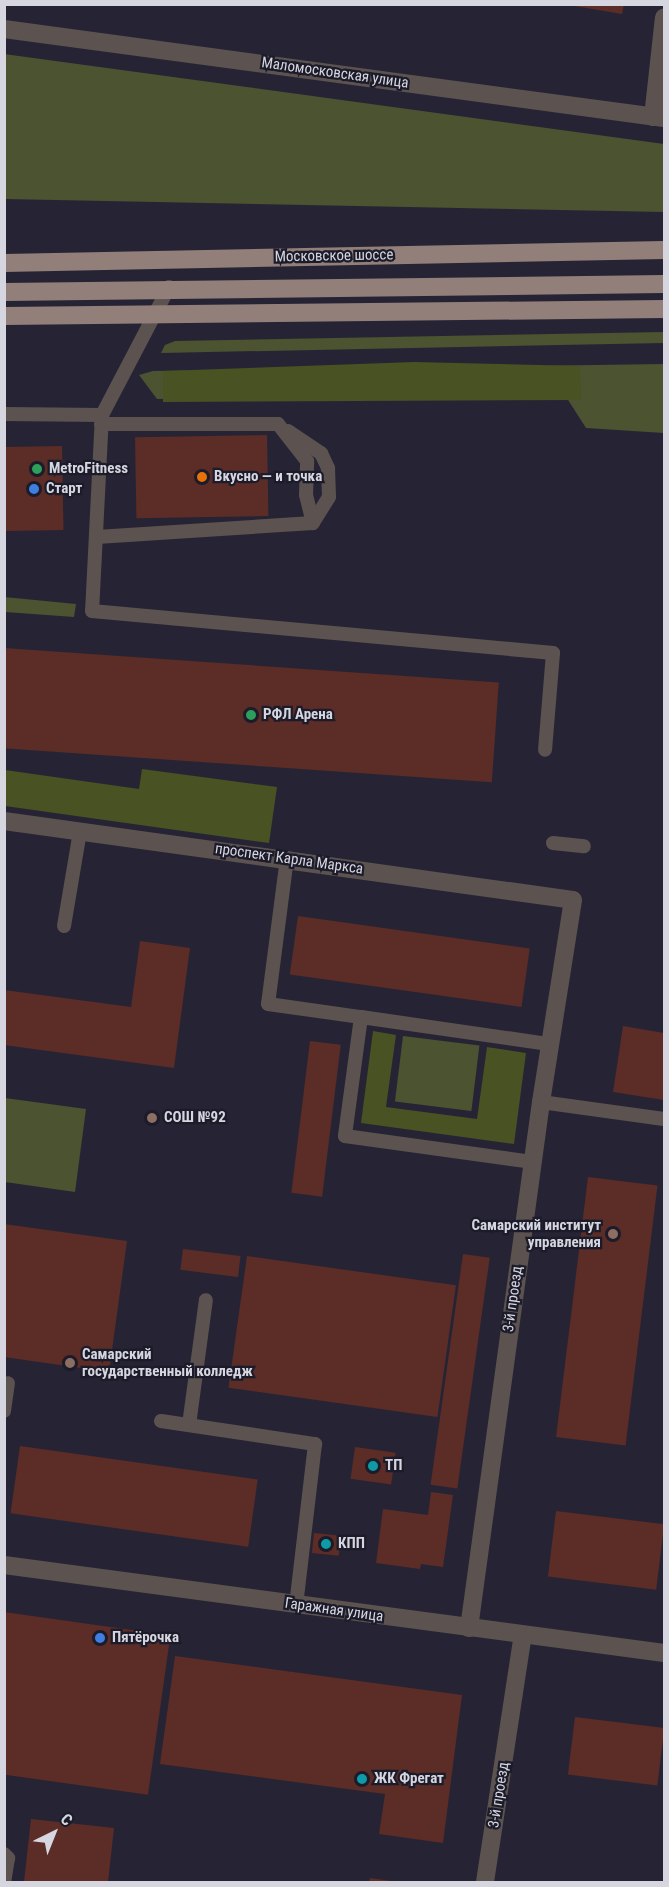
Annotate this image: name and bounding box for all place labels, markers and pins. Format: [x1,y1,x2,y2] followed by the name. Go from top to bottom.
[49,460,128,478] place label: MetroFitness
[30,462,44,476] marker: MetroFitness
[214,468,322,486] place label: Вкусно — и точка
[195,470,209,484] marker: Вкусно — и точка
[46,480,82,498] place label: Старт
[27,482,41,496] marker: Старт
[263,706,333,724] place label: РФЛ Арена
[244,708,258,722] marker: РФЛ Арена
[164,1109,226,1127] place label: СОШ №92
[145,1111,159,1125] marker: СОШ №92
[471,1216,601,1251] place label: Самарский институт управления
[606,1227,620,1241] marker: Самарский институт управления
[82,1345,253,1380] place label: Самарский государственный колледж
[63,1356,77,1370] marker: Самарский государственный колледж
[385,1457,402,1475] place label: ТП
[366,1459,380,1473] marker: ТП
[338,1535,365,1553] place label: КПП
[319,1537,333,1551] marker: КПП
[112,1629,179,1647] place label: Пятёрочка
[93,1631,107,1645] marker: Пятёрочка
[374,1770,444,1788] place label: ЖК Фрегат
[355,1772,369,1786] marker: ЖК Фрегат

